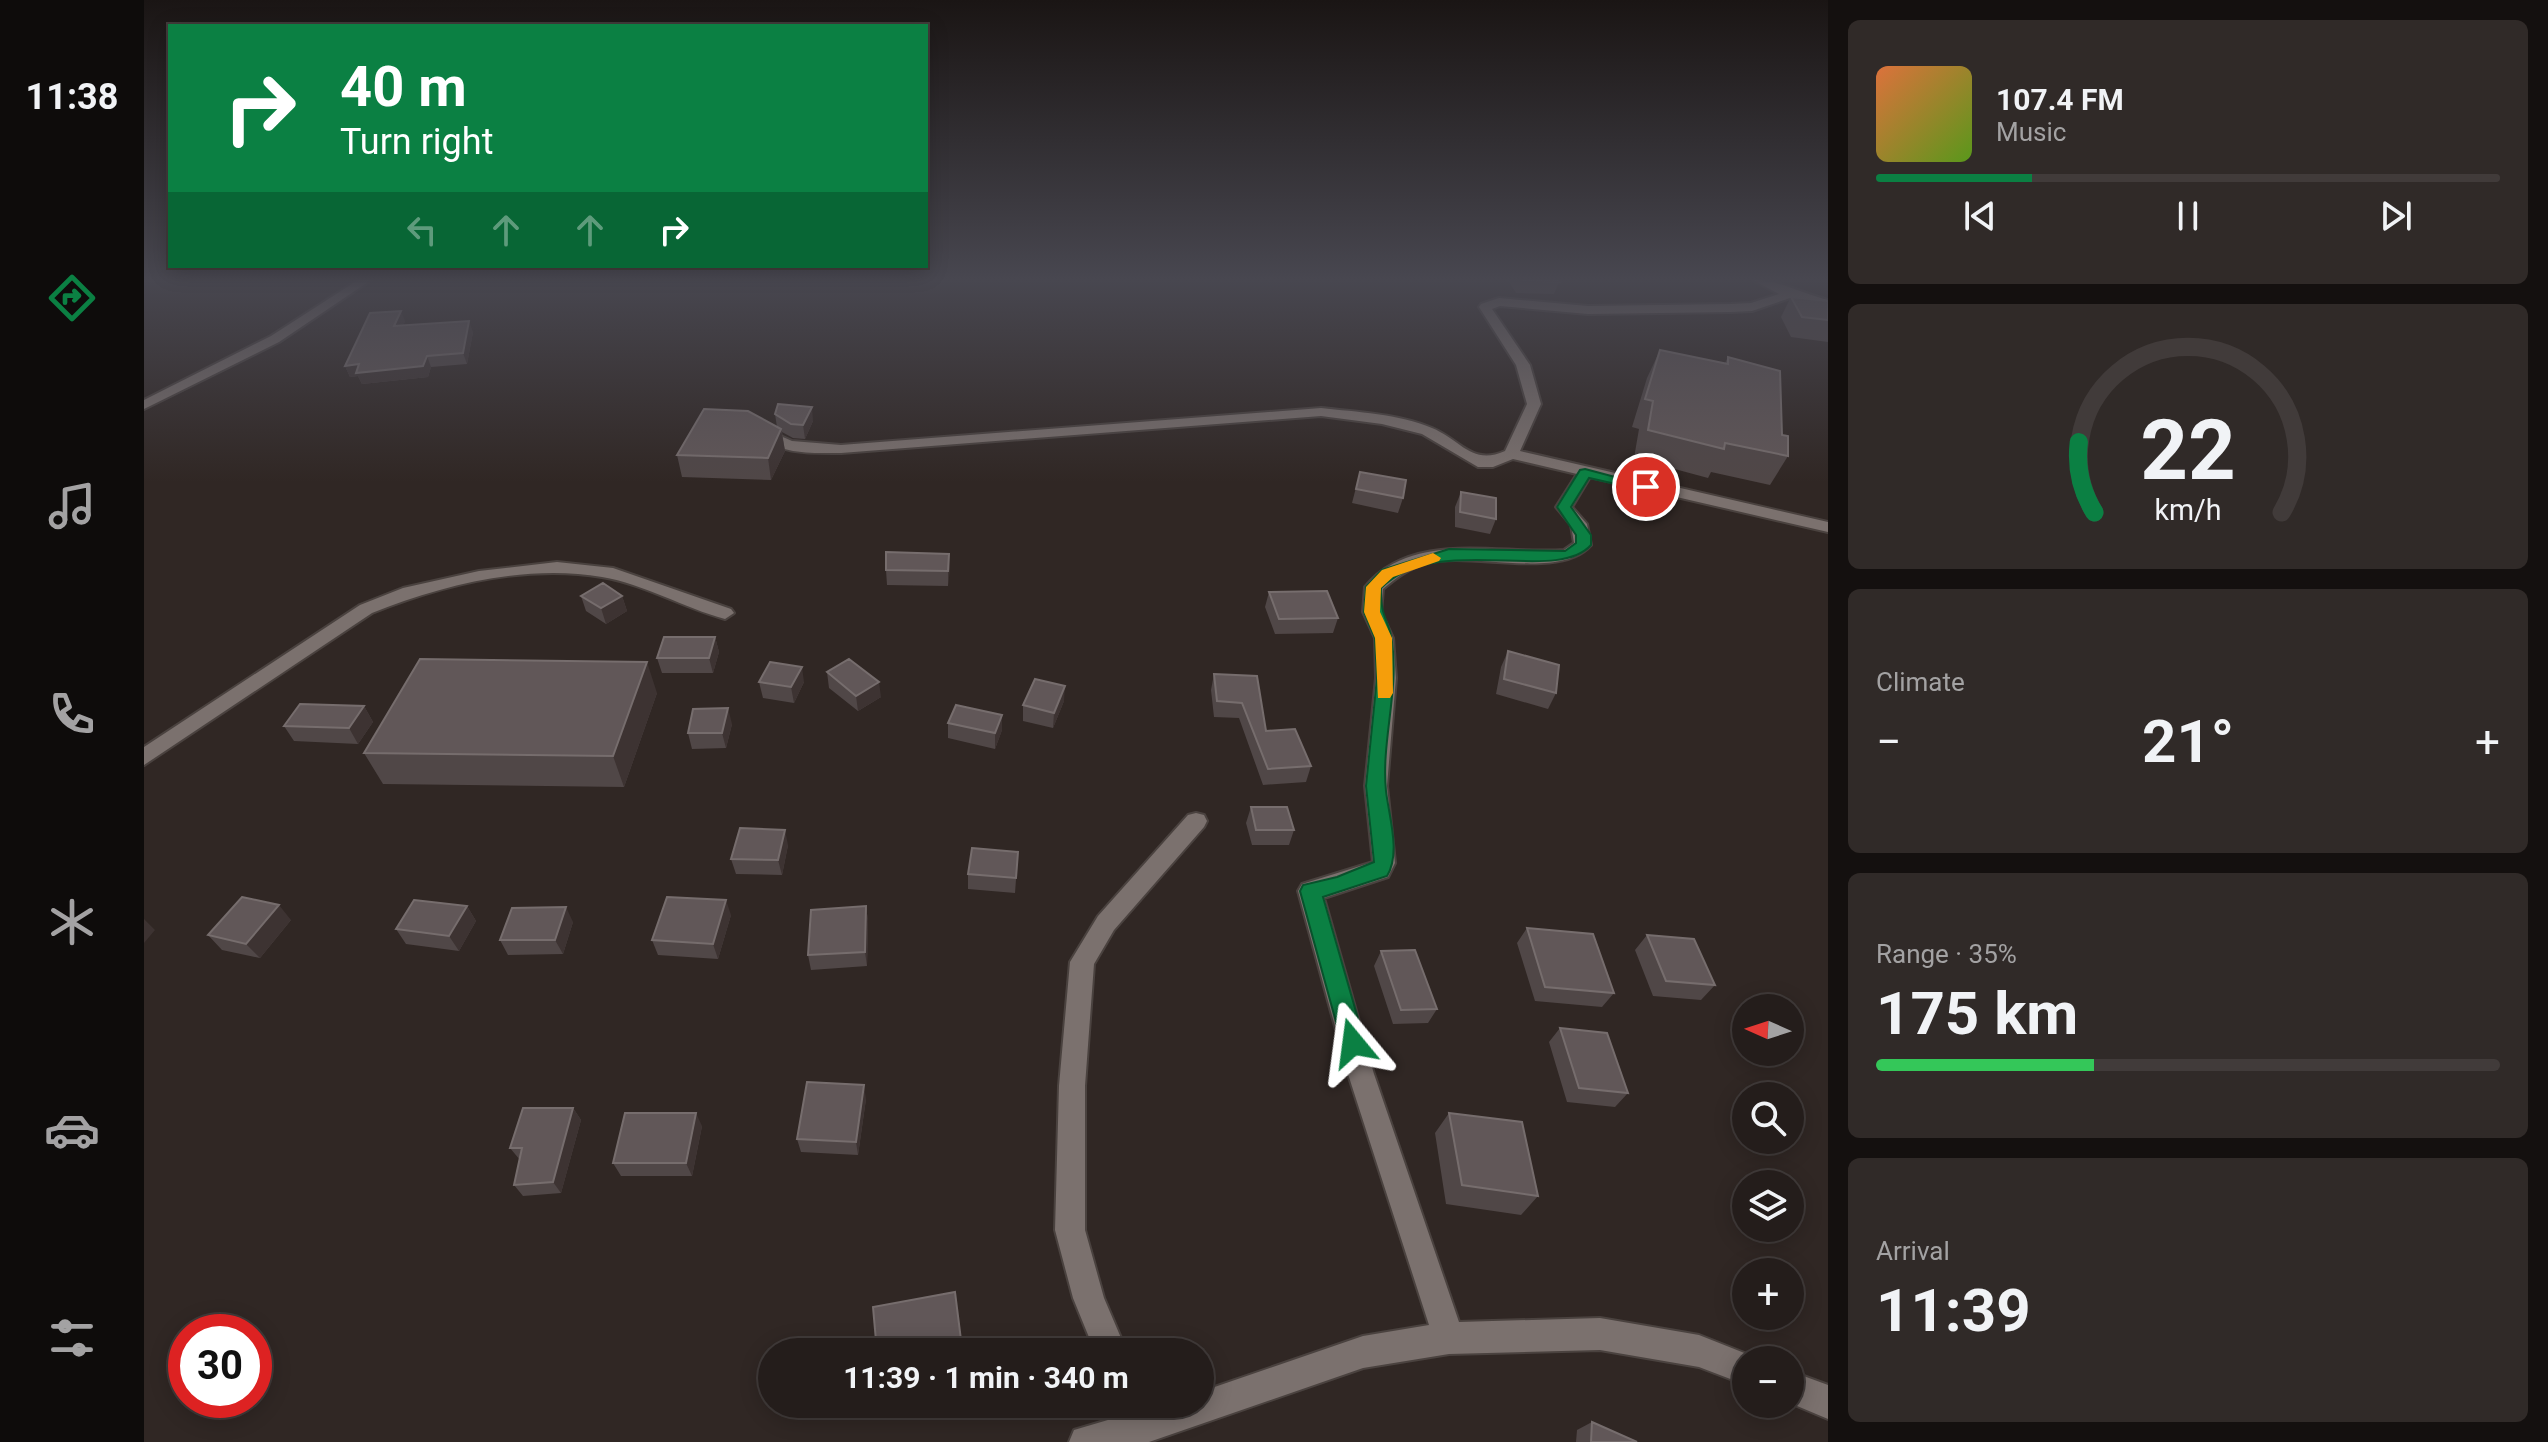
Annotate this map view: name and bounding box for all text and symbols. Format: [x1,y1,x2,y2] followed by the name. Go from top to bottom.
[340,54,467,120] text: 40 m
[208,56,312,160] icon: right
[26,76,118,118] text: 11:38
[1996,82,2124,117] text: 107.4 FM
[1996,117,2066,147] text: Music
[340,121,493,163] text: Turn right
[1958,194,2002,238] icon: previous
[2166,194,2210,238] icon: pause
[2374,194,2418,238] icon: next
[400,208,444,252] icon: left
[484,208,528,252] icon: ahead
[568,208,612,252] icon: ahead
[652,208,696,252] icon: right
[44,270,100,326] icon: directions
[2140,401,2236,498] text: 22
[1612,453,1680,521] pin
[1624,465,1668,509] icon: arrive
[44,478,100,534] icon: music
[2154,493,2222,527] text: km/h
[1876,667,1965,697] text: Climate
[44,686,100,742] icon: phone
[2142,706,2234,777] text: 21°
[1876,716,1901,768] text: −
[2475,716,2500,768] text: +
[44,894,100,950] icon: climate
[1876,939,2017,969] text: Range · 35%
[1876,978,2078,1049] text: 175 km
[1732,994,1804,1066] north arrow
[1732,994,1804,1418] map controls
[1311,1001,1395,1085] position arrow
[1732,1082,1804,1154] button: search
[44,1102,100,1158] icon: car
[1732,1170,1804,1242] button: layers
[1876,1236,1950,1266] text: Arrival
[1732,1258,1804,1330] button: +
[1876,1275,2031,1346] text: 11:39
[44,1310,100,1366] icon: filters
[168,1314,272,1418] speed limit sign: 30
[1732,1346,1804,1418] button: −
[843,1360,1129,1395] text: 11:39 · 1 min · 340 m

